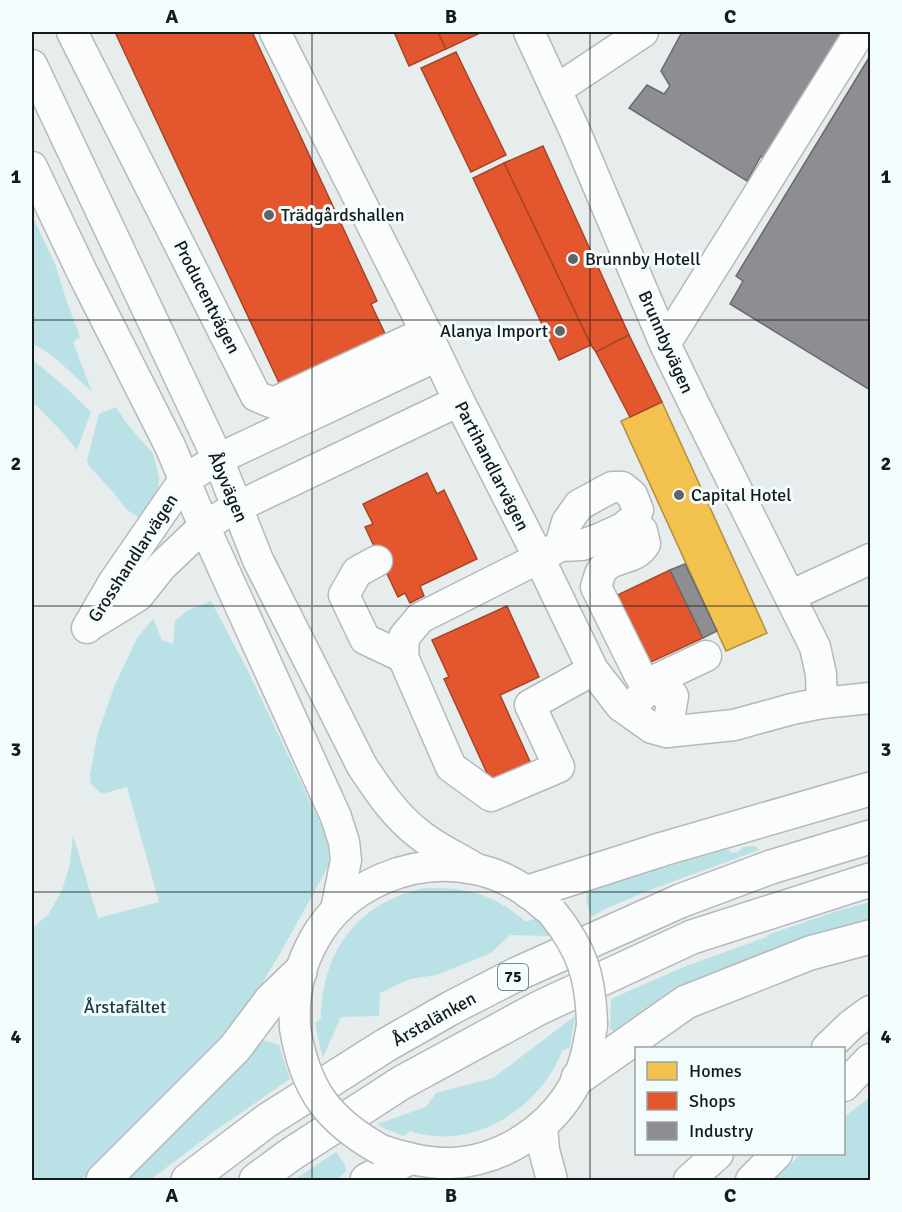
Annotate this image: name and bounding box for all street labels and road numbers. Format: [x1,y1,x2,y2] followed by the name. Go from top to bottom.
[169,237,245,357] street label: Producentvägen
[634,287,698,397] street label: Brunnbyvägen
[450,397,534,535] street label: Partihandlarvägen
[203,448,253,526] street label: Åbyvägen
[83,490,183,626] street label: Grosshandlarvägen
[498,964,528,990] road number: 75
[388,987,480,1051] street label: Årstalänken

